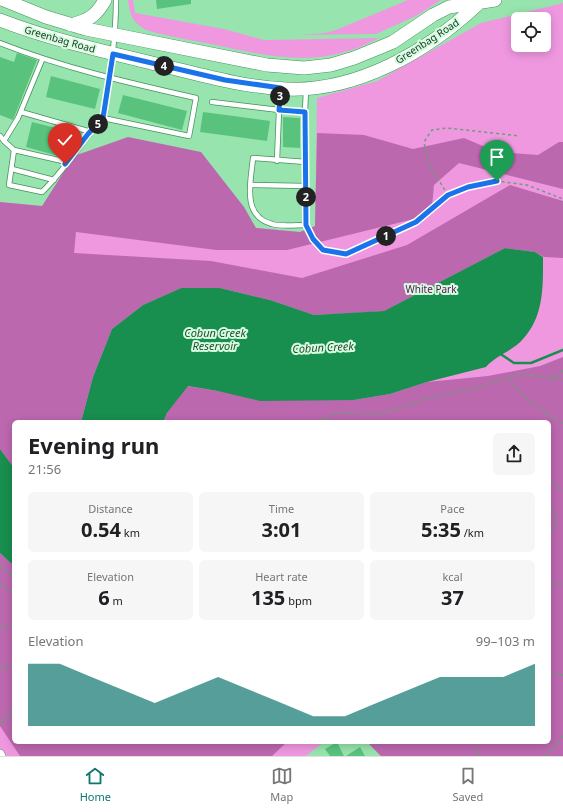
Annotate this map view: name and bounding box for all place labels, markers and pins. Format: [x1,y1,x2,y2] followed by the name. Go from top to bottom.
[154,56,174,76] pin: 4
[270,86,290,106] pin: 3
[88,114,108,134] pin: 5
[48,123,82,164] pin
[480,140,514,181] pin
[296,187,316,207] pin: 2
[376,226,396,246] pin: 1

